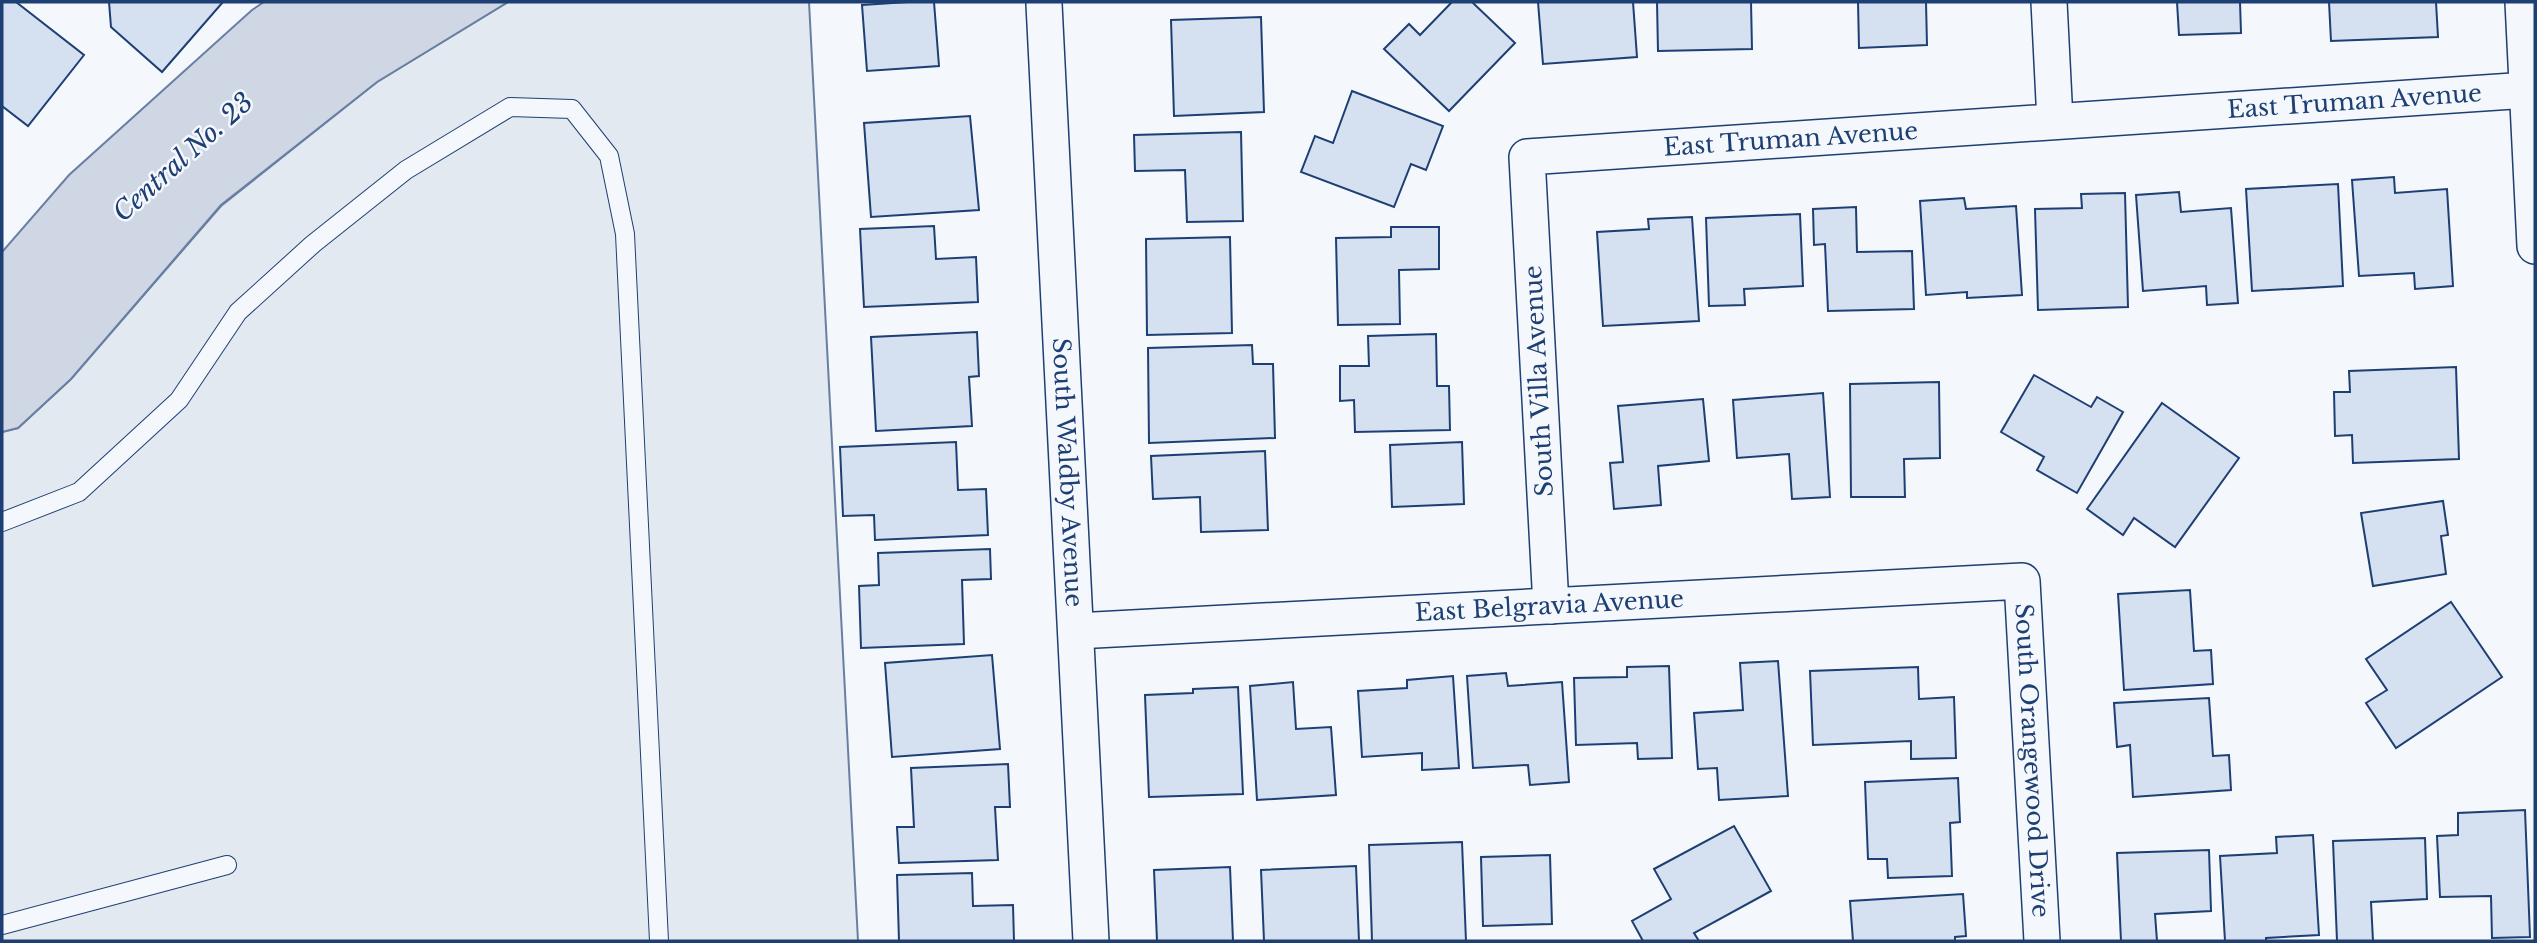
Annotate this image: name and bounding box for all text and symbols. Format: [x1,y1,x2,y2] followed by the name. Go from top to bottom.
[2226,78,2483,124] street label: East Truman Avenue
[106,86,260,228] water label: Central No. 23
[1663,116,1919,162] street label: East Truman Avenue
[1518,265,1559,497] street label: South Villa Avenue
[1047,337,1089,608] street label: South Waldby Avenue
[1414,584,1685,627] street label: East Belgravia Avenue
[2009,602,2056,918] street label: South Orangewood Drive

